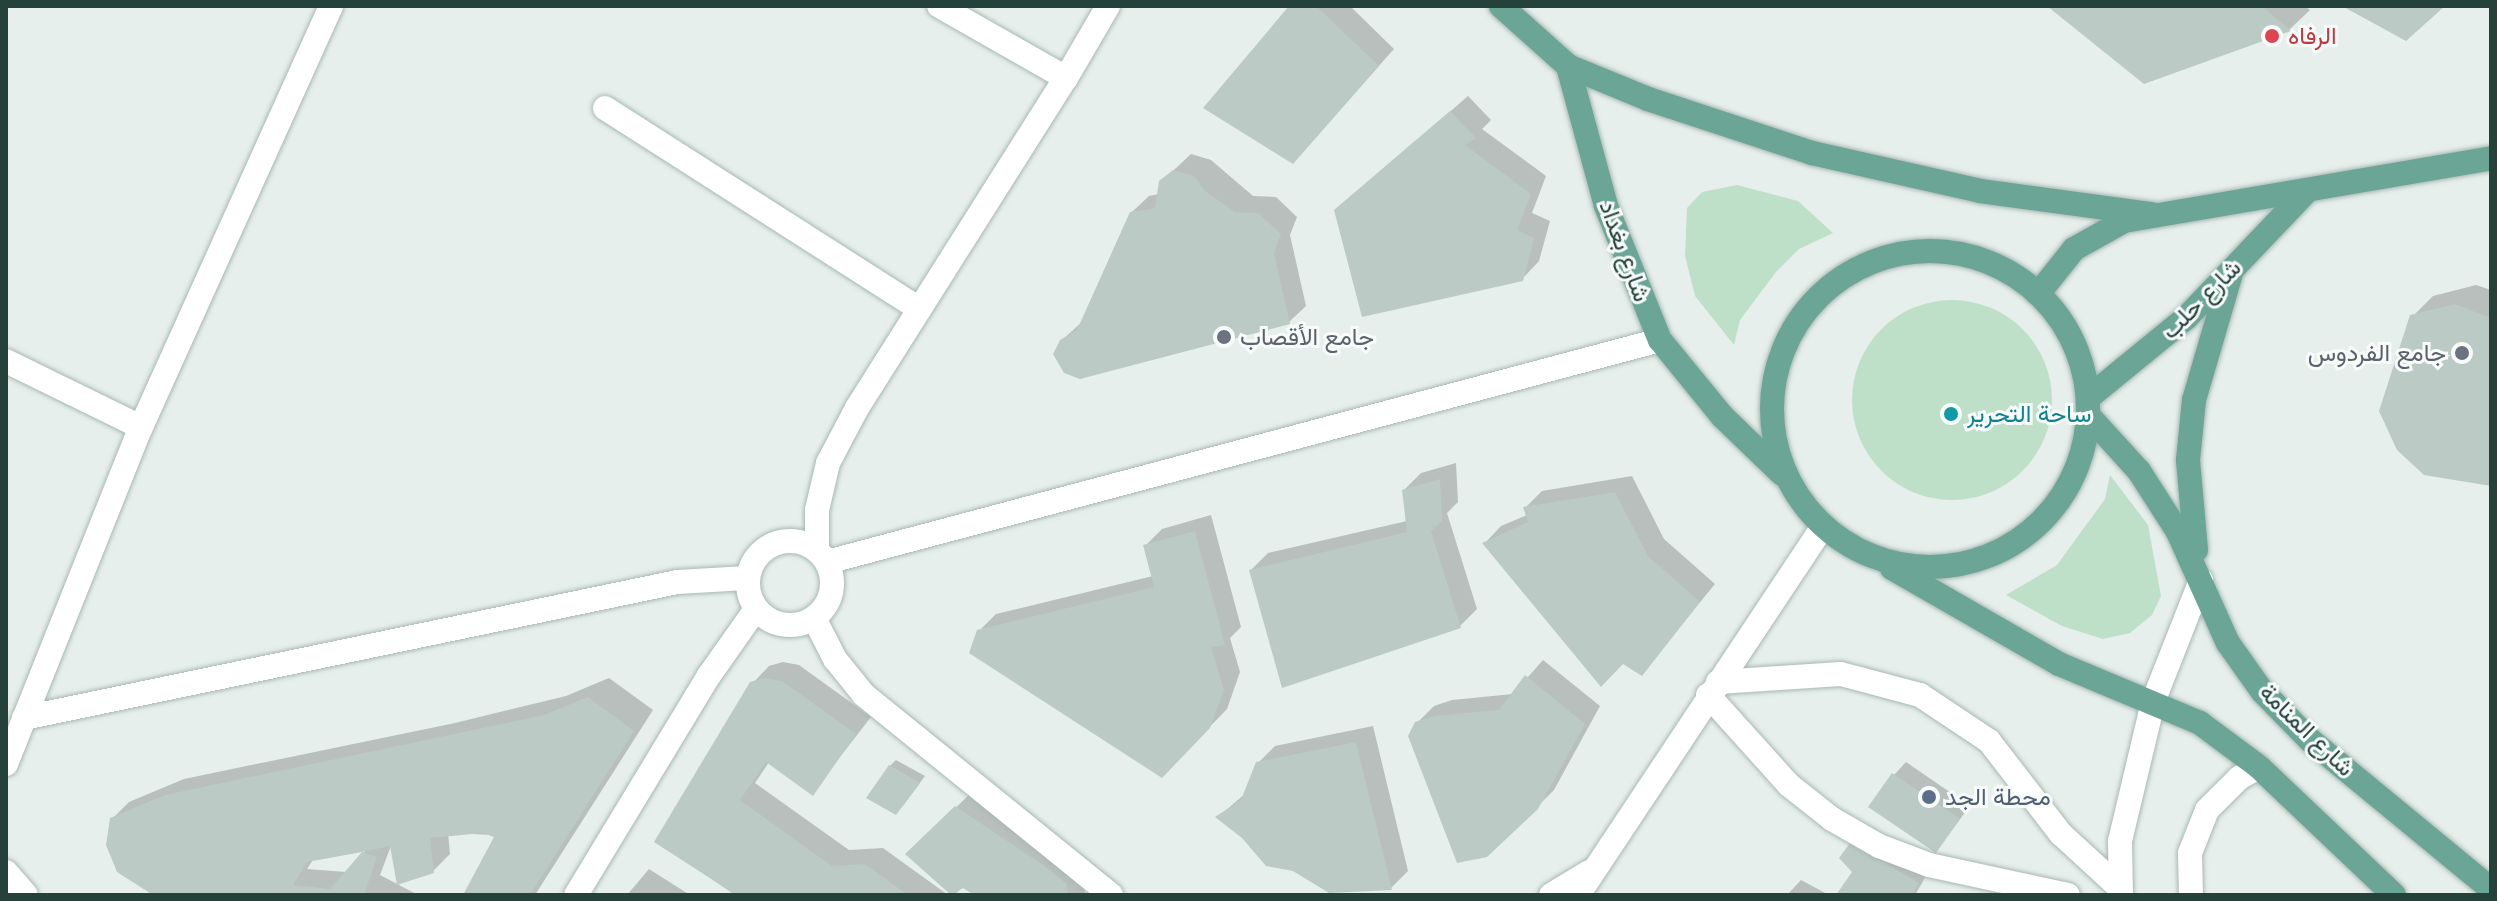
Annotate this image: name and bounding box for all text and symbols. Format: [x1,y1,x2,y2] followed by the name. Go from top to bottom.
[2288,22,2337,50] place label: الرفاه
[2263,27,2281,45] marker: الرفاه
[1593,197,1657,305] street label: شارع بغداد
[2155,253,2247,345] street label: شارع حلب
[1240,323,1374,351] place label: جامع الأقصاب
[1215,328,1233,346] marker: جامع الأقصاب
[2308,339,2446,367] place label: جامع الفردوس
[2453,344,2471,362] marker: جامع الفردوس
[1967,400,2091,428] place label: ساحة التحرير
[1942,405,1960,423] marker: ساحة التحرير
[2254,678,2360,782] street label: شارع المنامة
[1945,783,2051,811] place label: محطة الجد
[1920,788,1938,806] marker: محطة الجد

